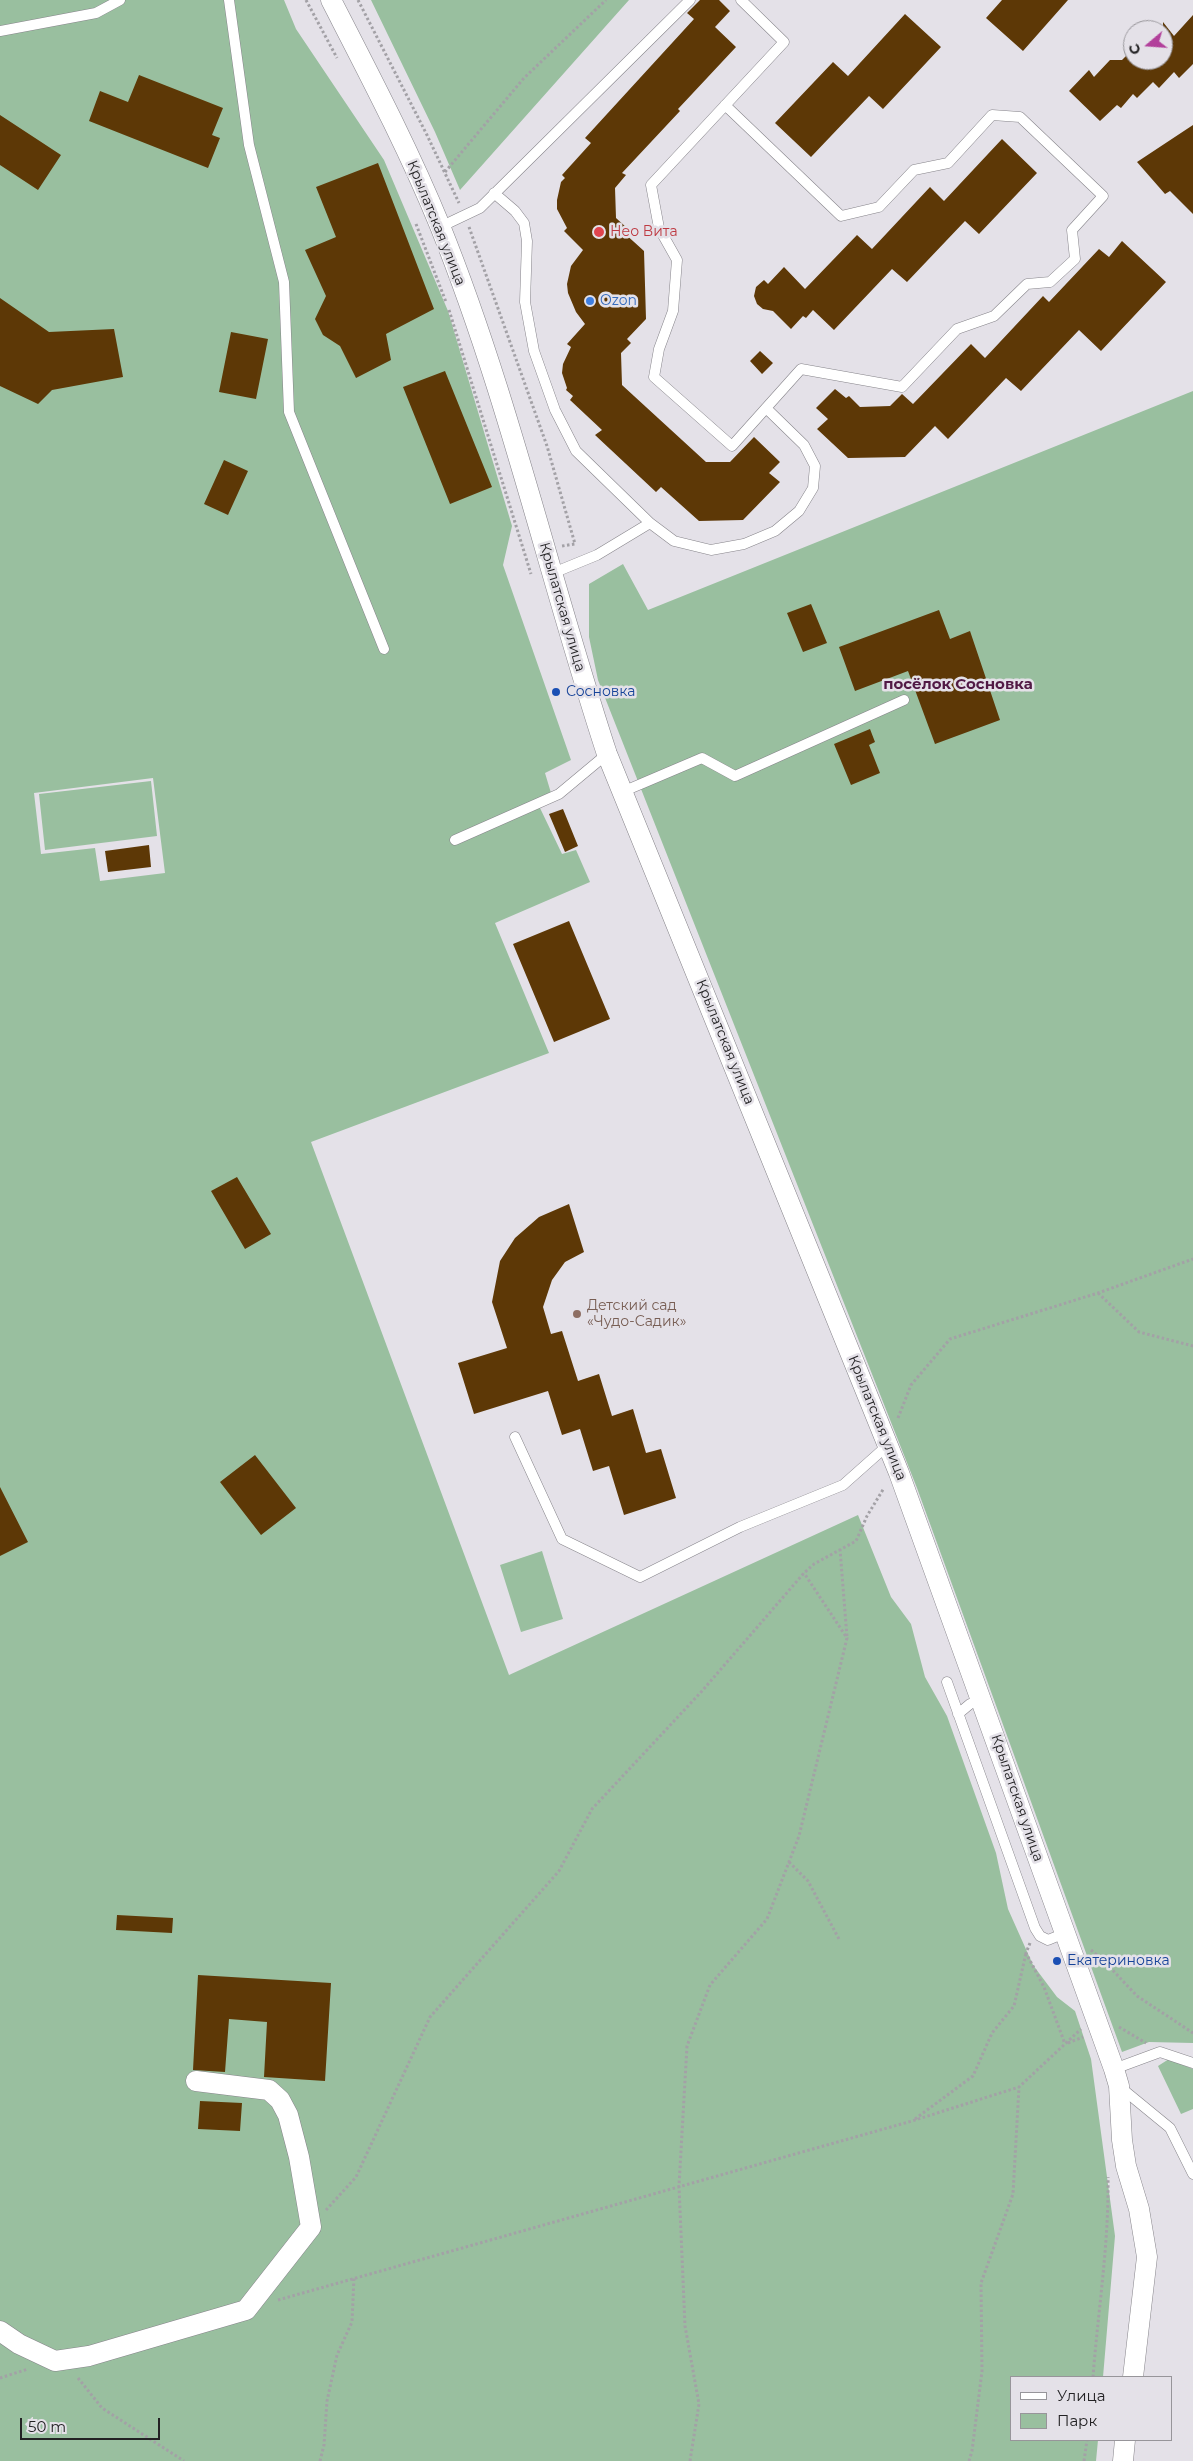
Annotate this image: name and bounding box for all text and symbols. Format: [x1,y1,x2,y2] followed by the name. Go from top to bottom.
[1123,20,1173,70] north arrow
[1125,42,1145,57] text: С
[403,158,469,288] street label: Крылатская улица
[610,224,678,240] place label: Нео Вита
[592,225,606,239] marker: Нео Вита
[600,293,637,309] place label: Ozon
[584,295,596,307] marker: Ozon
[536,541,588,673] street label: Крылатская улица
[883,676,1033,694] district label: посёлок Сосновка
[566,684,636,700] place label: Сосновка
[550,686,562,698] marker: Сосновка
[692,977,758,1107] street label: Крылатская улица
[587,1298,686,1330] place label: Детский сад «Чудо-Садик»
[571,1308,583,1320] marker: Детский сад «Чудо-Садик»
[844,1353,910,1483] street label: Крылатская улица
[987,1732,1047,1864] street label: Крылатская улица
[1067,1953,1170,1969] place label: Екатериновка
[1051,1955,1063,1967] marker: Екатериновка
[1010,2376,1173,2441] legend
[1057,2386,1105,2405] text: Улица
[22,2408,162,2440] scale bar
[1057,2411,1097,2430] text: Парк
[28,2417,66,2436] text: 50 m

